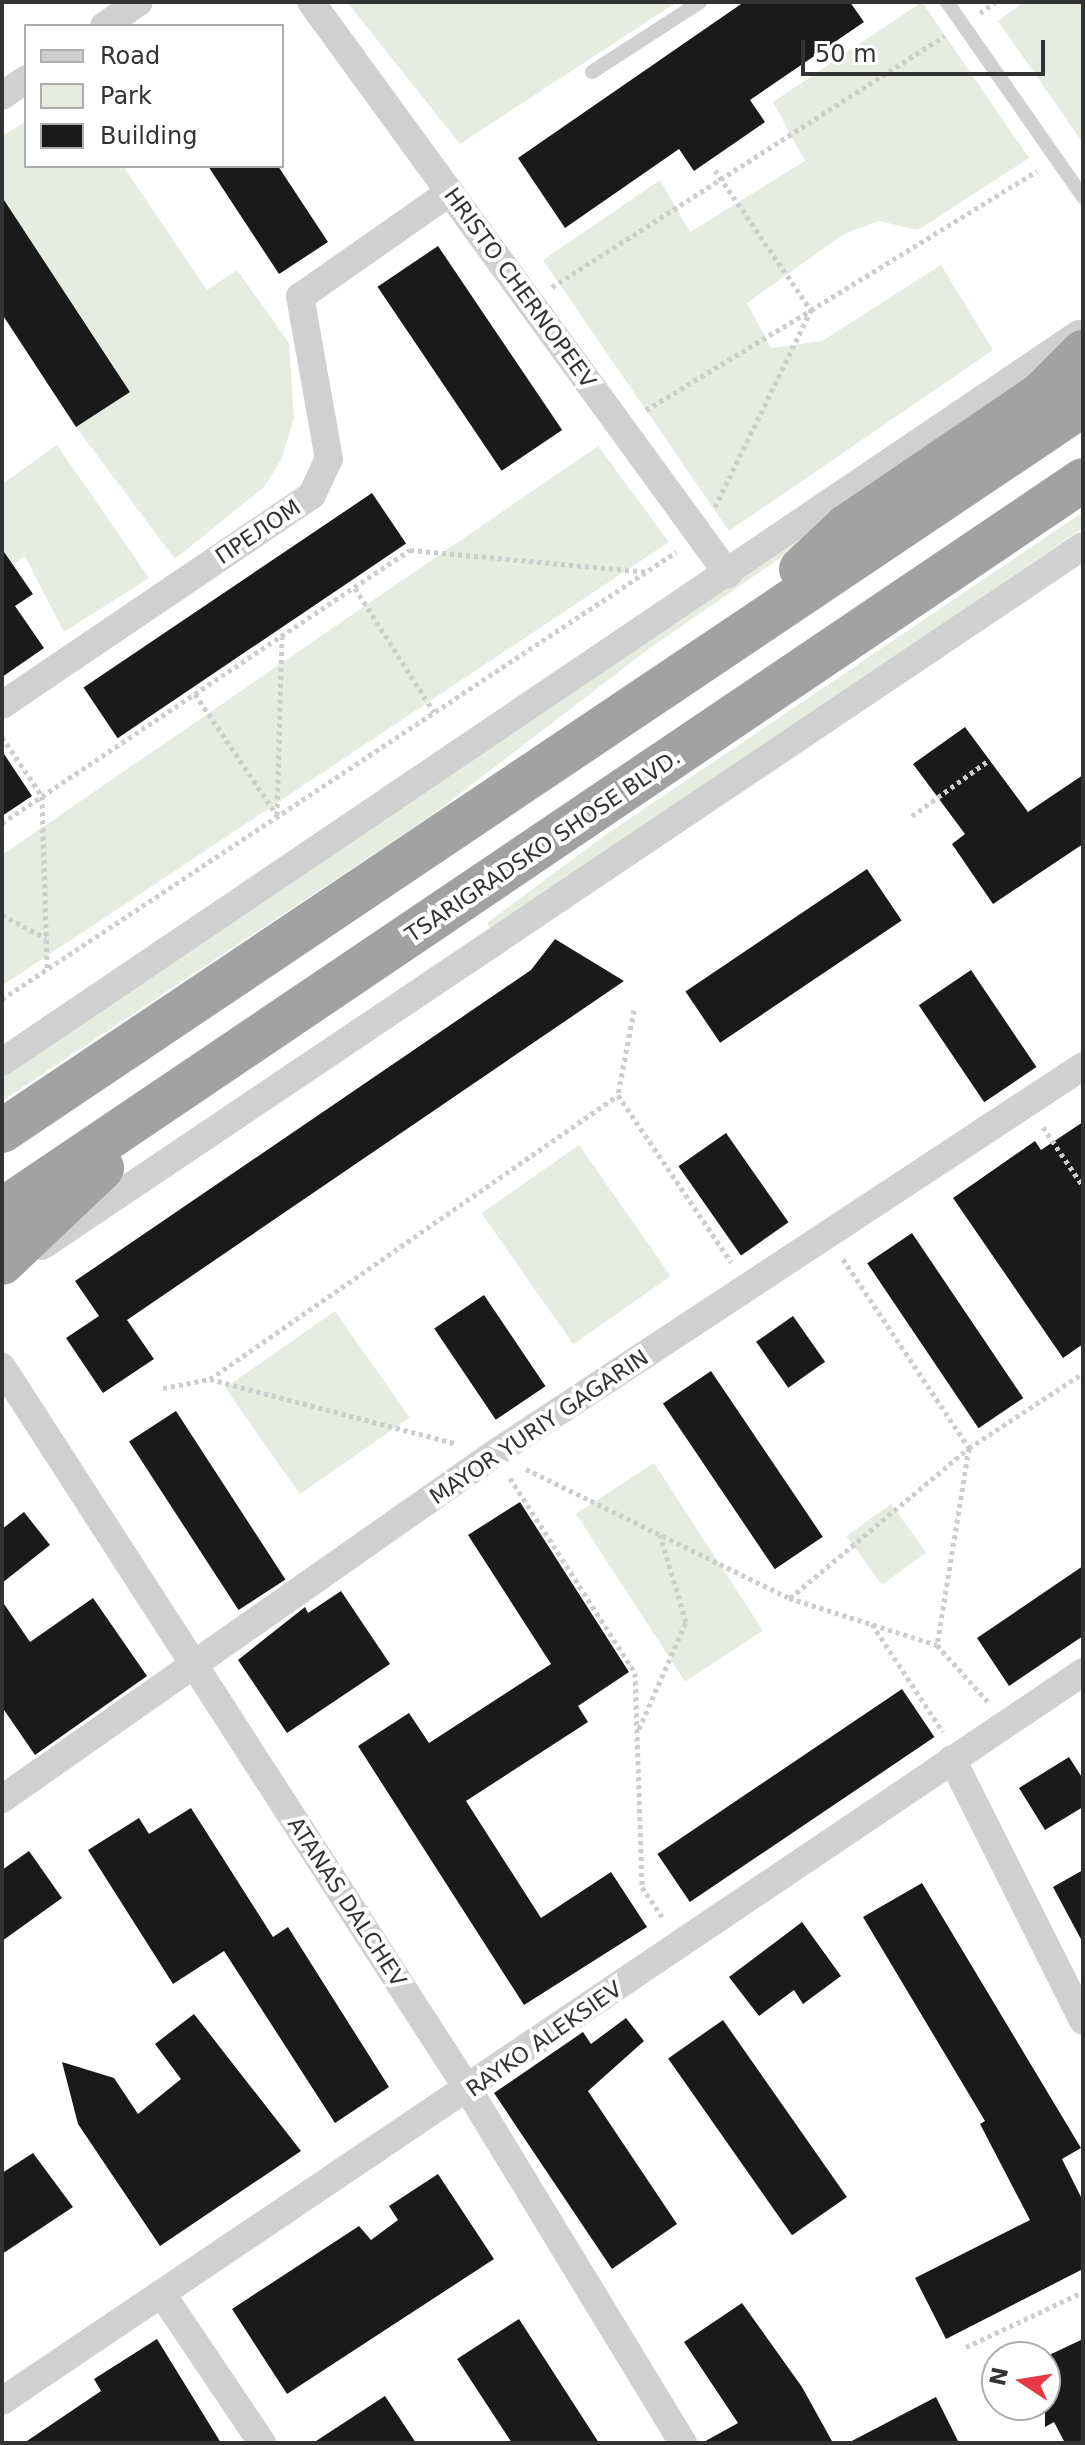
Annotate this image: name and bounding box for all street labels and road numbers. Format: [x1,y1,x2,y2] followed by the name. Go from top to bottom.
[438,183,602,393] street label: HRISTO CHERNOPEEV
[211,494,305,570] street label: ПРЕЛОМ
[400,744,686,948] street label: TSARIGRADSKO SHOSE BLVD.
[425,1344,653,1510] street label: MAYOR YURIY GAGARIN
[282,1812,412,1992] street label: ATANAS DALCHEV
[461,1975,627,2103] street label: RAYKO ALEKSIEV

